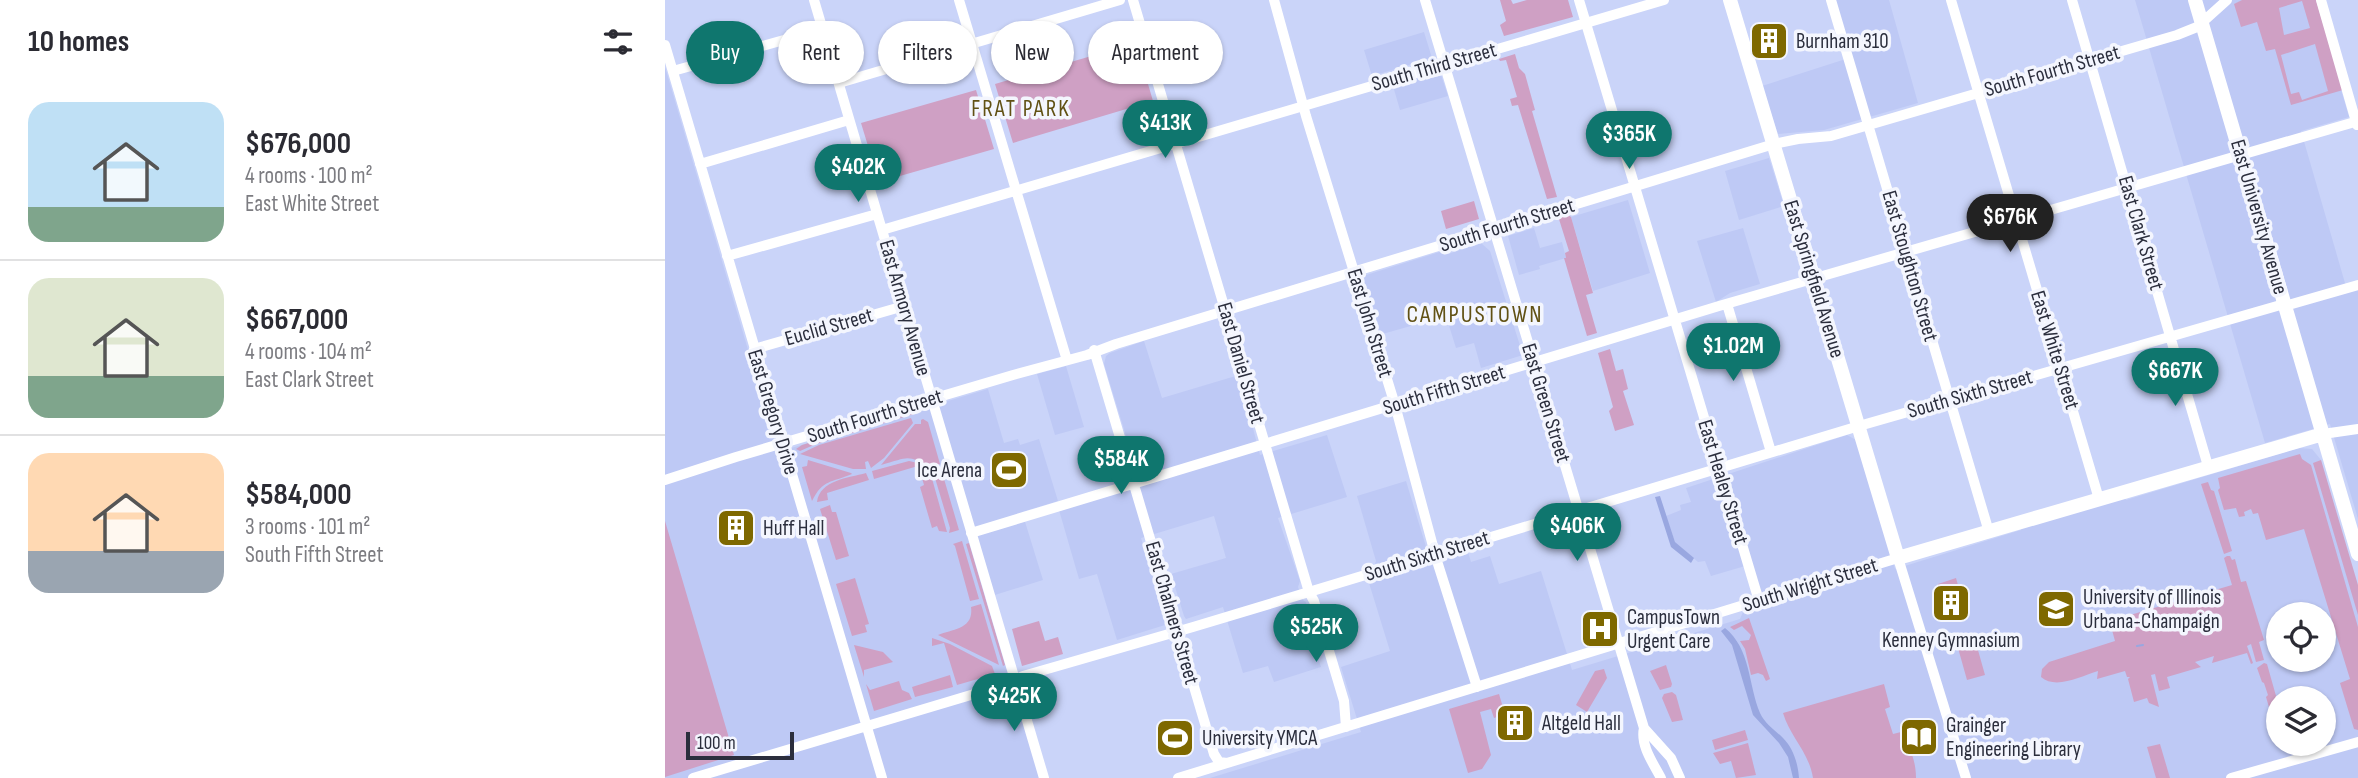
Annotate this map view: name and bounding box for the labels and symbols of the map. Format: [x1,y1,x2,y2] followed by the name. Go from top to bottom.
[1748,20,1790,62] building icon: Burnham 310
[1796,29,1889,54] place label: Burnham 310
[1369,37,1499,97] street label: South Third Street
[1981,40,2123,102] street label: South Fourth Street
[971,95,1071,123] district label: FRAT PARK
[1116,100,1214,160] pin: $413K
[1580,111,1678,171] pin: $365K
[2225,137,2293,297] street label: East University Avenue
[809,144,907,204] pin: $402K
[2113,173,2169,293] street label: East Clark Street
[1877,188,1943,344] street label: East Stoughton Street
[1437,193,1577,257] street label: South Fourth Street
[1961,194,2059,254] pin: $676K
[1778,197,1850,361] street label: East Springfield Avenue
[874,237,936,379] street label: East Armory Avenue
[1342,266,1398,380] street label: East John Street
[2025,288,2085,412] street label: East White Street
[1212,300,1270,426] street label: East Daniel Street
[1406,300,1544,329] district label: CAMPUSTOWN
[782,303,876,351] street label: Euclid Street
[1676,324,1790,383] pin: $1.02M
[1516,340,1576,466] street label: East Green Street
[742,346,804,478] street label: East Gregory Drive
[2126,348,2224,408] pin: $667K
[1380,360,1508,420] street label: South Fifth Street
[1905,364,2035,424] street label: South Sixth Street
[805,384,945,448] street label: South Fourth Street
[1692,417,1754,547] street label: East Healey Street
[1072,436,1170,496] pin: $584K
[988,449,1030,491] sports icon: Ice Arena
[917,458,982,483] place label: Ice Arena
[1528,504,1626,563] pin: $406K
[715,507,757,549] building icon: Huff Hall
[763,516,824,541] place label: Huff Hall
[1362,525,1492,587] street label: South Sixth Street
[1140,539,1204,687] street label: East Chalmers Street
[1739,553,1881,617] street label: South Wright Street
[1930,582,1972,624] building icon: Kenney Gymnasium
[2083,585,2221,634] place label: University of Illinois Urbana-Champaign
[2035,588,2077,630] school or university icon: University of Illinois Urbana-Champaign
[1267,604,1365,664] pin: $525K
[1627,605,1720,654] place label: CampusTown Urgent Care
[1579,608,1621,650] hospital icon: CampusTown Urgent Care
[1882,628,2020,653] place label: Kenney Gymnasium
[965,674,1063,733] pin: $425K
[1494,702,1536,744] building icon: Altgeld Hall
[1541,711,1621,736] place label: Altgeld Hall
[1946,713,2081,762] place label: Grainger Engineering Library
[1898,716,1940,758] library icon: Grainger Engineering Library
[1154,717,1196,759] sports icon: University YMCA
[1202,726,1318,751] place label: University YMCA
[686,729,795,761] scale bar

